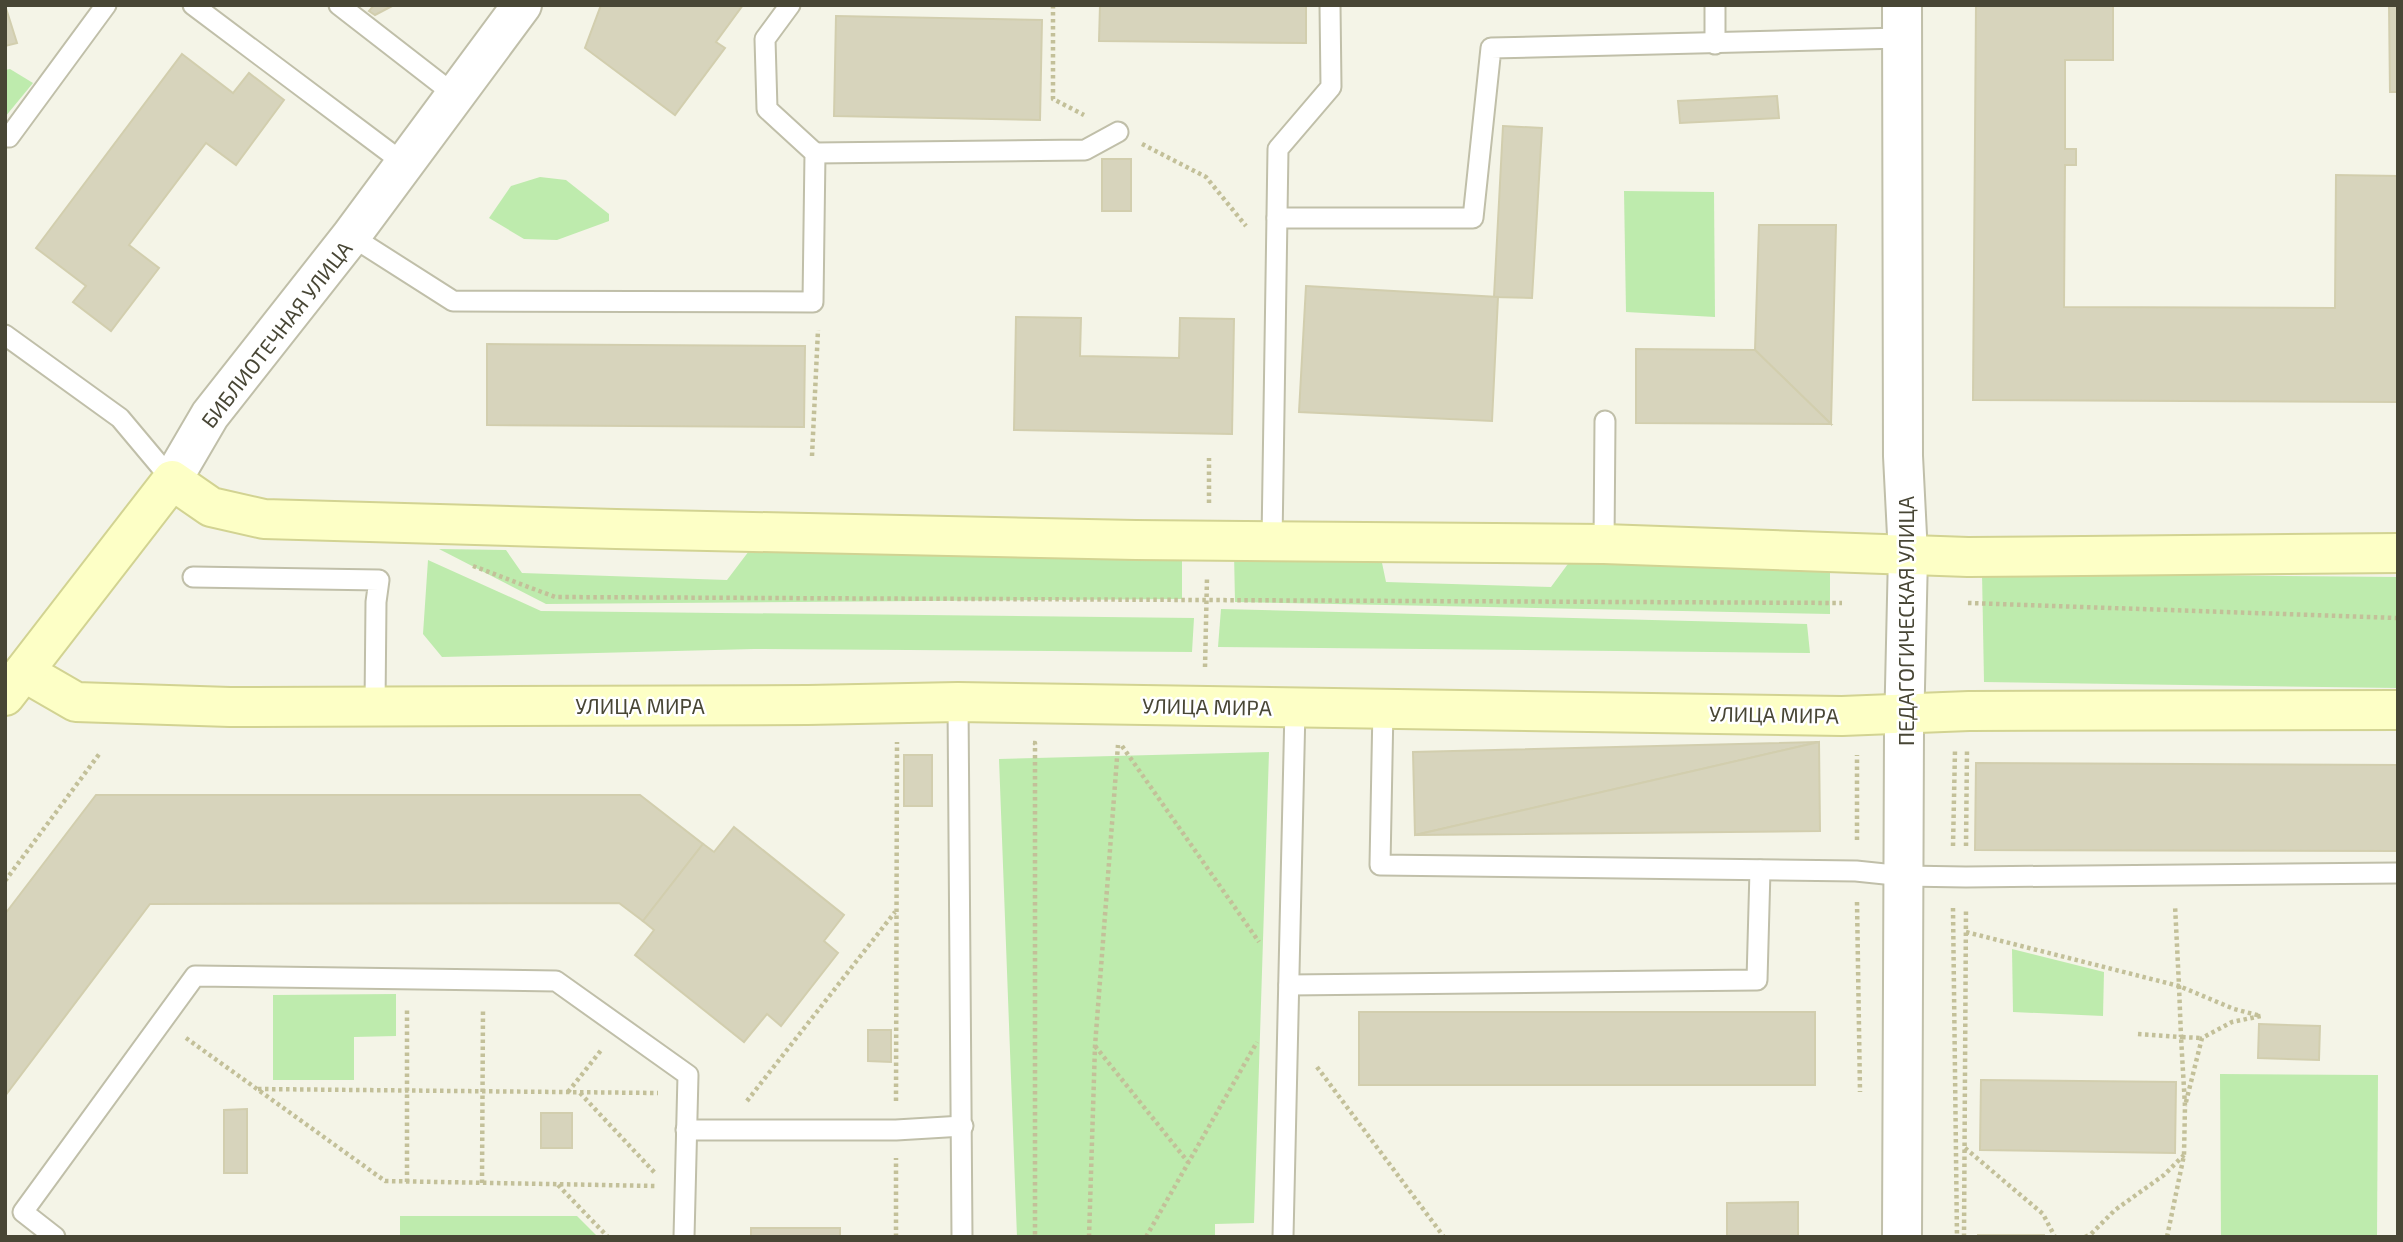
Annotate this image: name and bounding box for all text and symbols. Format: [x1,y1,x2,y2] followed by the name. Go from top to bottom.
[195,236,357,432] street label: БИБЛИОТЕЧНАЯ УЛИЦА
[1893,496,1918,746] street label: ПЕДАГОГИЧЕСКАЯ УЛИЦА
[1142,692,1272,720] street label: УЛИЦА МИРА
[575,693,705,718] street label: УЛИЦА МИРА
[1709,700,1839,728] street label: УЛИЦА МИРА

